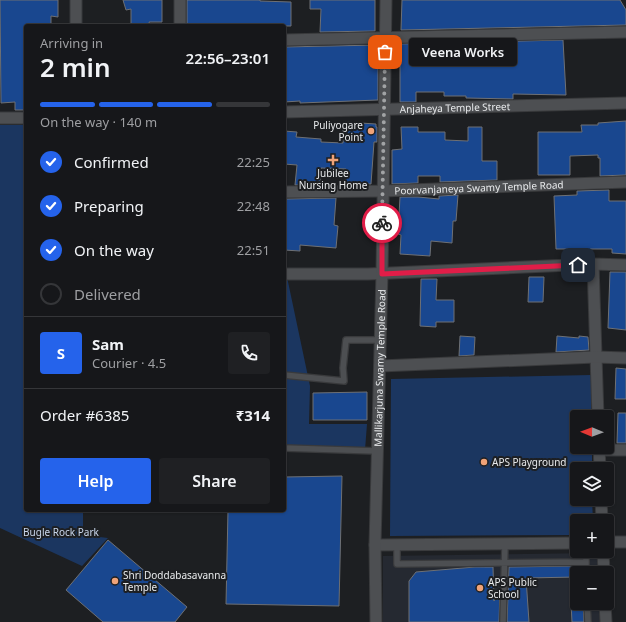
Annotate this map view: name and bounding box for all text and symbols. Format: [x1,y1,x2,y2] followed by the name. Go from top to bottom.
[40,34,103,52] text: Arriving in
[368,35,402,69] pin
[409,38,517,66] callout: Veena Works
[374,41,396,63] icon: bag
[422,43,504,61] text: Veena Works
[186,48,270,68] text: 22:56–23:01
[40,49,111,85] text: 2 min
[399,99,511,116] street label: Anjaheya Temple Street
[40,113,157,131] text: On the way · 140 m
[313,118,363,144] place label: Puliyogare Point
[366,126,376,136] marker: Puliyogare Point
[40,151,62,173] icon: check
[74,152,149,172] text: Confirmed
[237,153,270,171] text: 22:25
[327,154,339,166] marker: Jubilee Nursing Home
[299,166,368,192] place label: Jubilee Nursing Home
[394,177,564,198] street label: Poorvanjaneya Swamy Temple Road
[40,195,62,217] icon: check
[74,196,144,216] text: Preparing
[237,197,270,215] text: 22:48
[362,203,402,243] courier
[371,212,393,234] icon: bike
[40,239,62,261] icon: check
[74,240,154,260] text: On the way
[237,241,270,259] text: 22:51
[561,248,595,282] pin
[567,254,589,276] icon: home
[74,284,141,304] text: Delivered
[371,289,389,447] street label: Mallikarjuna Swamy Temple Road
[228,332,270,374] button: phone
[92,334,124,354] text: Sam
[57,343,65,363] text: S
[92,354,166,372] text: Courier · 4.5
[40,405,129,425] text: Order #6385
[236,405,270,425] text: ₹314
[570,410,614,454] north arrow
[570,410,614,610] map controls
[492,455,567,469] place label: APS Playground
[479,457,489,467] marker: APS Playground
[40,458,151,504] button: Help
[159,458,270,504] button: Share
[570,462,614,506] button: layers
[570,514,614,558] button: +
[23,525,100,539] park label: Bugle Rock Park
[570,566,614,610] button: −
[123,568,226,594] place label: Shri Doddabasavanna Temple
[488,575,537,601] place label: APS Public School
[110,576,120,586] marker: Shri Doddabasavanna Temple
[475,583,485,593] marker: APS Public School

